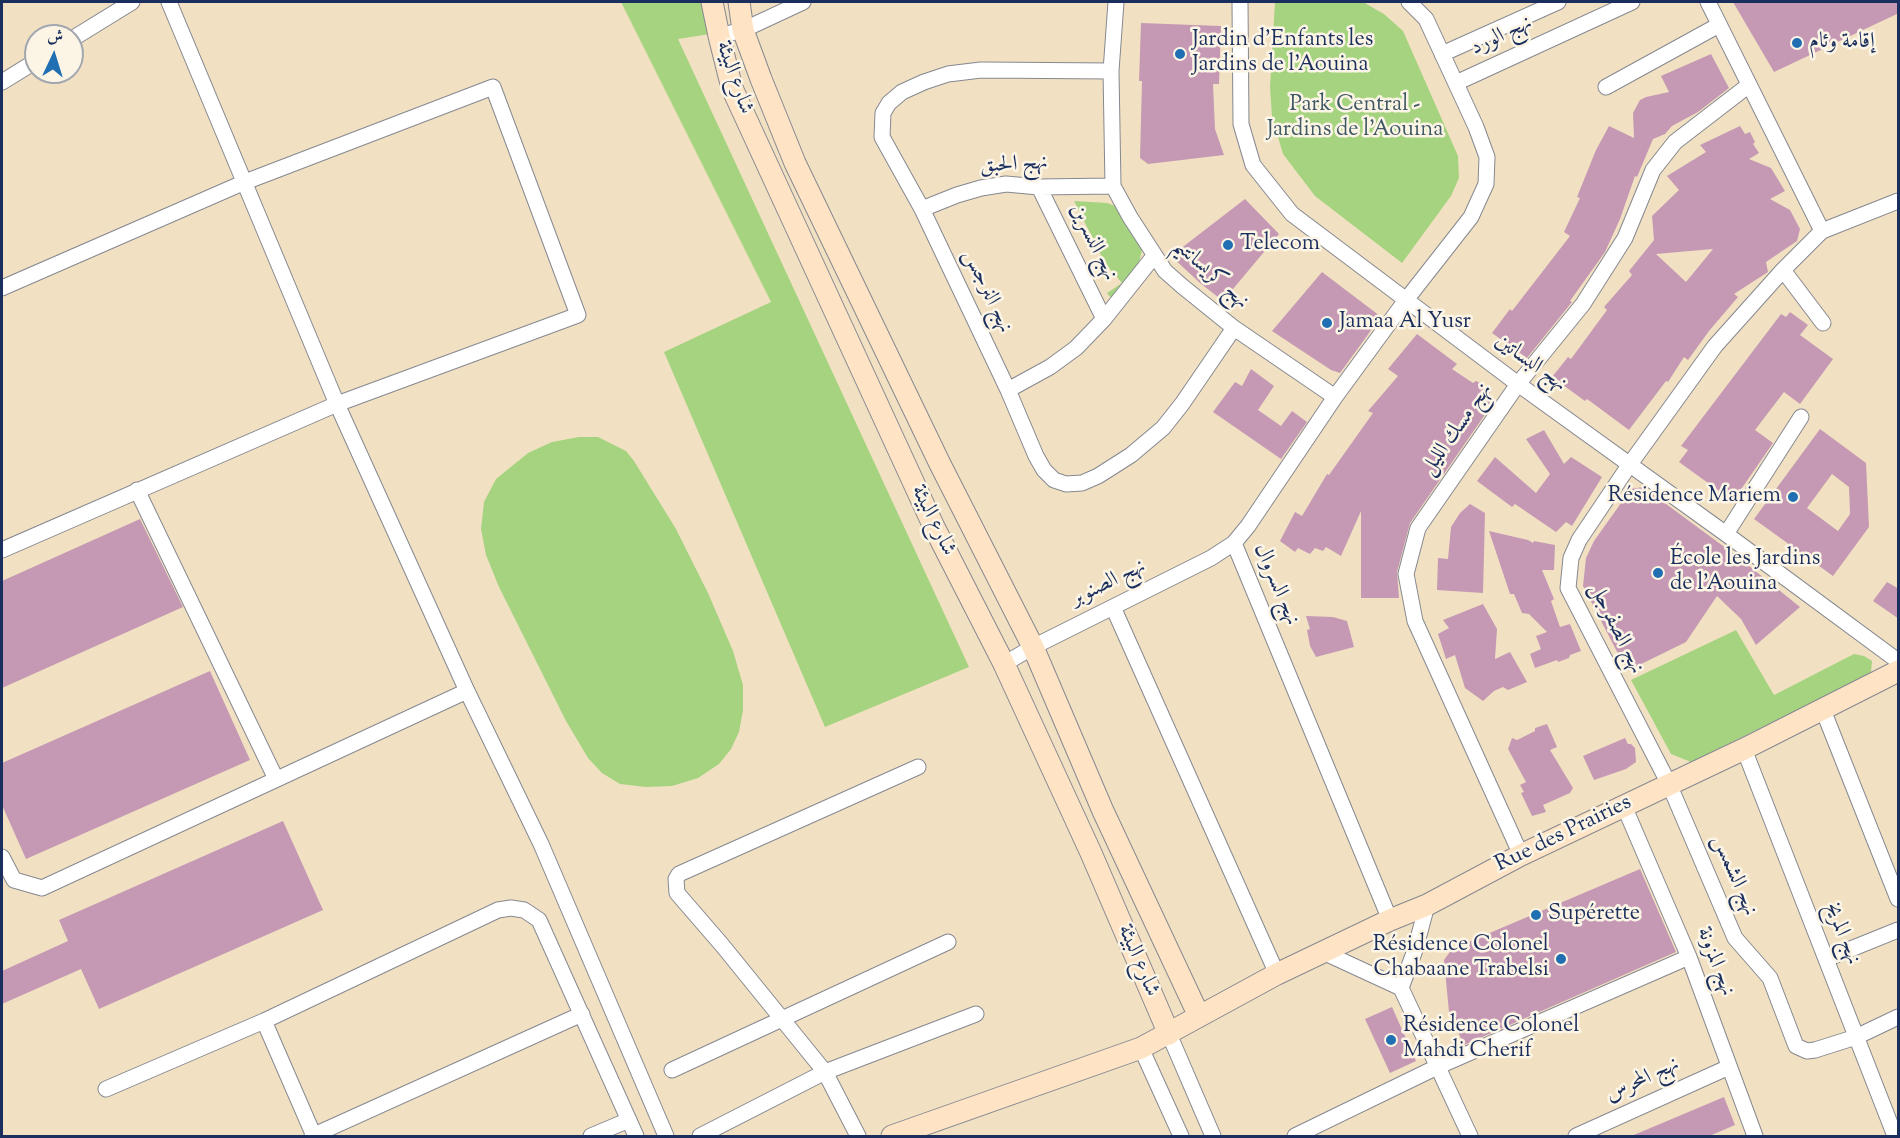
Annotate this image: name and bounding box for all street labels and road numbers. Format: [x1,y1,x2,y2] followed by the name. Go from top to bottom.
[1467,11,1537,63] street label: نهج الورد
[708,38,758,118] street label: شارع البيئة
[979,151,1049,181] street label: نهج الحبق
[1062,200,1122,286] street label: نهج النسرين
[1166,234,1254,316] street label: نهج كريسانتيم
[955,246,1017,338] street label: نهج النرجس
[1489,329,1571,399] street label: نهج البساتين
[1417,379,1499,481] street label: نهج مسك الليل
[903,481,961,561] street label: شارع البيئة
[1246,540,1304,630] street label: نهج السروال
[1067,555,1151,613] street label: نهج الصنوبر
[1582,579,1648,679] street label: نهج الصفرجل
[1491,791,1637,879] street label: Rue des Prairies
[1704,832,1762,920] street label: نهج الشمس
[1817,899,1865,969] street label: نهج المريخ
[1110,921,1164,1001] street label: شارع البيئة
[1689,924,1739,1000] street label: نهج المزونة
[1602,1052,1684,1110] street label: نهج المحرس

